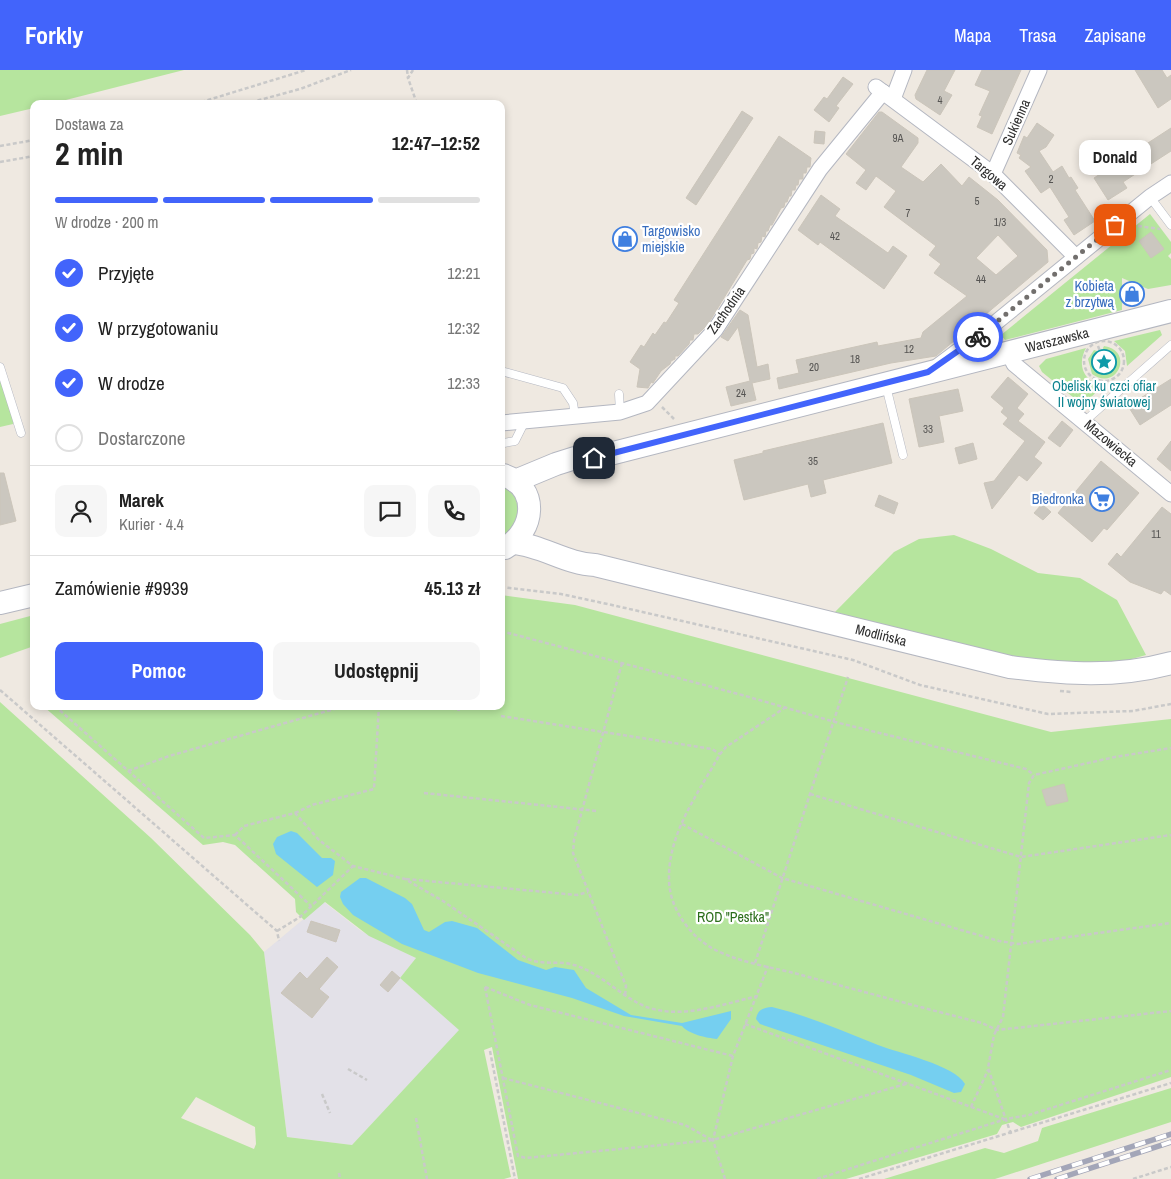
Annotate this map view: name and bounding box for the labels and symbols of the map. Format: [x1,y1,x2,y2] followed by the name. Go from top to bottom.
[937,93,943,107] house number: 4
[998,96,1034,148] street label: Sukienna
[892,131,904,145] house number: 9A
[1079,140,1151,175] callout: Donald
[967,152,1012,194] street label: Targowa
[1048,172,1054,186] house number: 2
[974,194,980,208] house number: 5
[1094,204,1136,246] pin
[905,206,911,220] house number: 7
[994,215,1006,229] house number: 1/3
[642,222,700,256] place label: Targowisko miejskie
[612,226,638,252] shop icon: Targowisko miejskie
[830,229,840,243] house number: 42
[976,272,986,286] house number: 44
[1066,277,1115,311] place label: Kobieta z brzytwą
[1119,281,1145,307] shop icon: Kobieta z brzytwą
[703,282,749,337] street label: Zachodnia
[953,312,1003,362] courier
[1023,323,1091,357] street label: Warszawska
[904,342,914,356] house number: 12
[1091,349,1117,375] place icon: Obelisk ku czci ofiar II wojny światowej
[850,352,860,366] house number: 18
[809,360,819,374] house number: 20
[1052,377,1156,411] place label: Obelisk ku czci ofiar II wojny światowej
[736,386,746,400] house number: 24
[1081,416,1142,471] street label: Mazowiecka
[923,422,933,436] house number: 33
[573,437,615,479] pin
[808,454,818,468] house number: 35
[1089,486,1115,512] supermarket icon: Biedronka
[1032,490,1085,508] place label: Biedronka
[1151,527,1161,541] house number: 11
[853,620,909,650] street label: Modlińska
[697,908,769,926] park label: ROD "Pestka"

